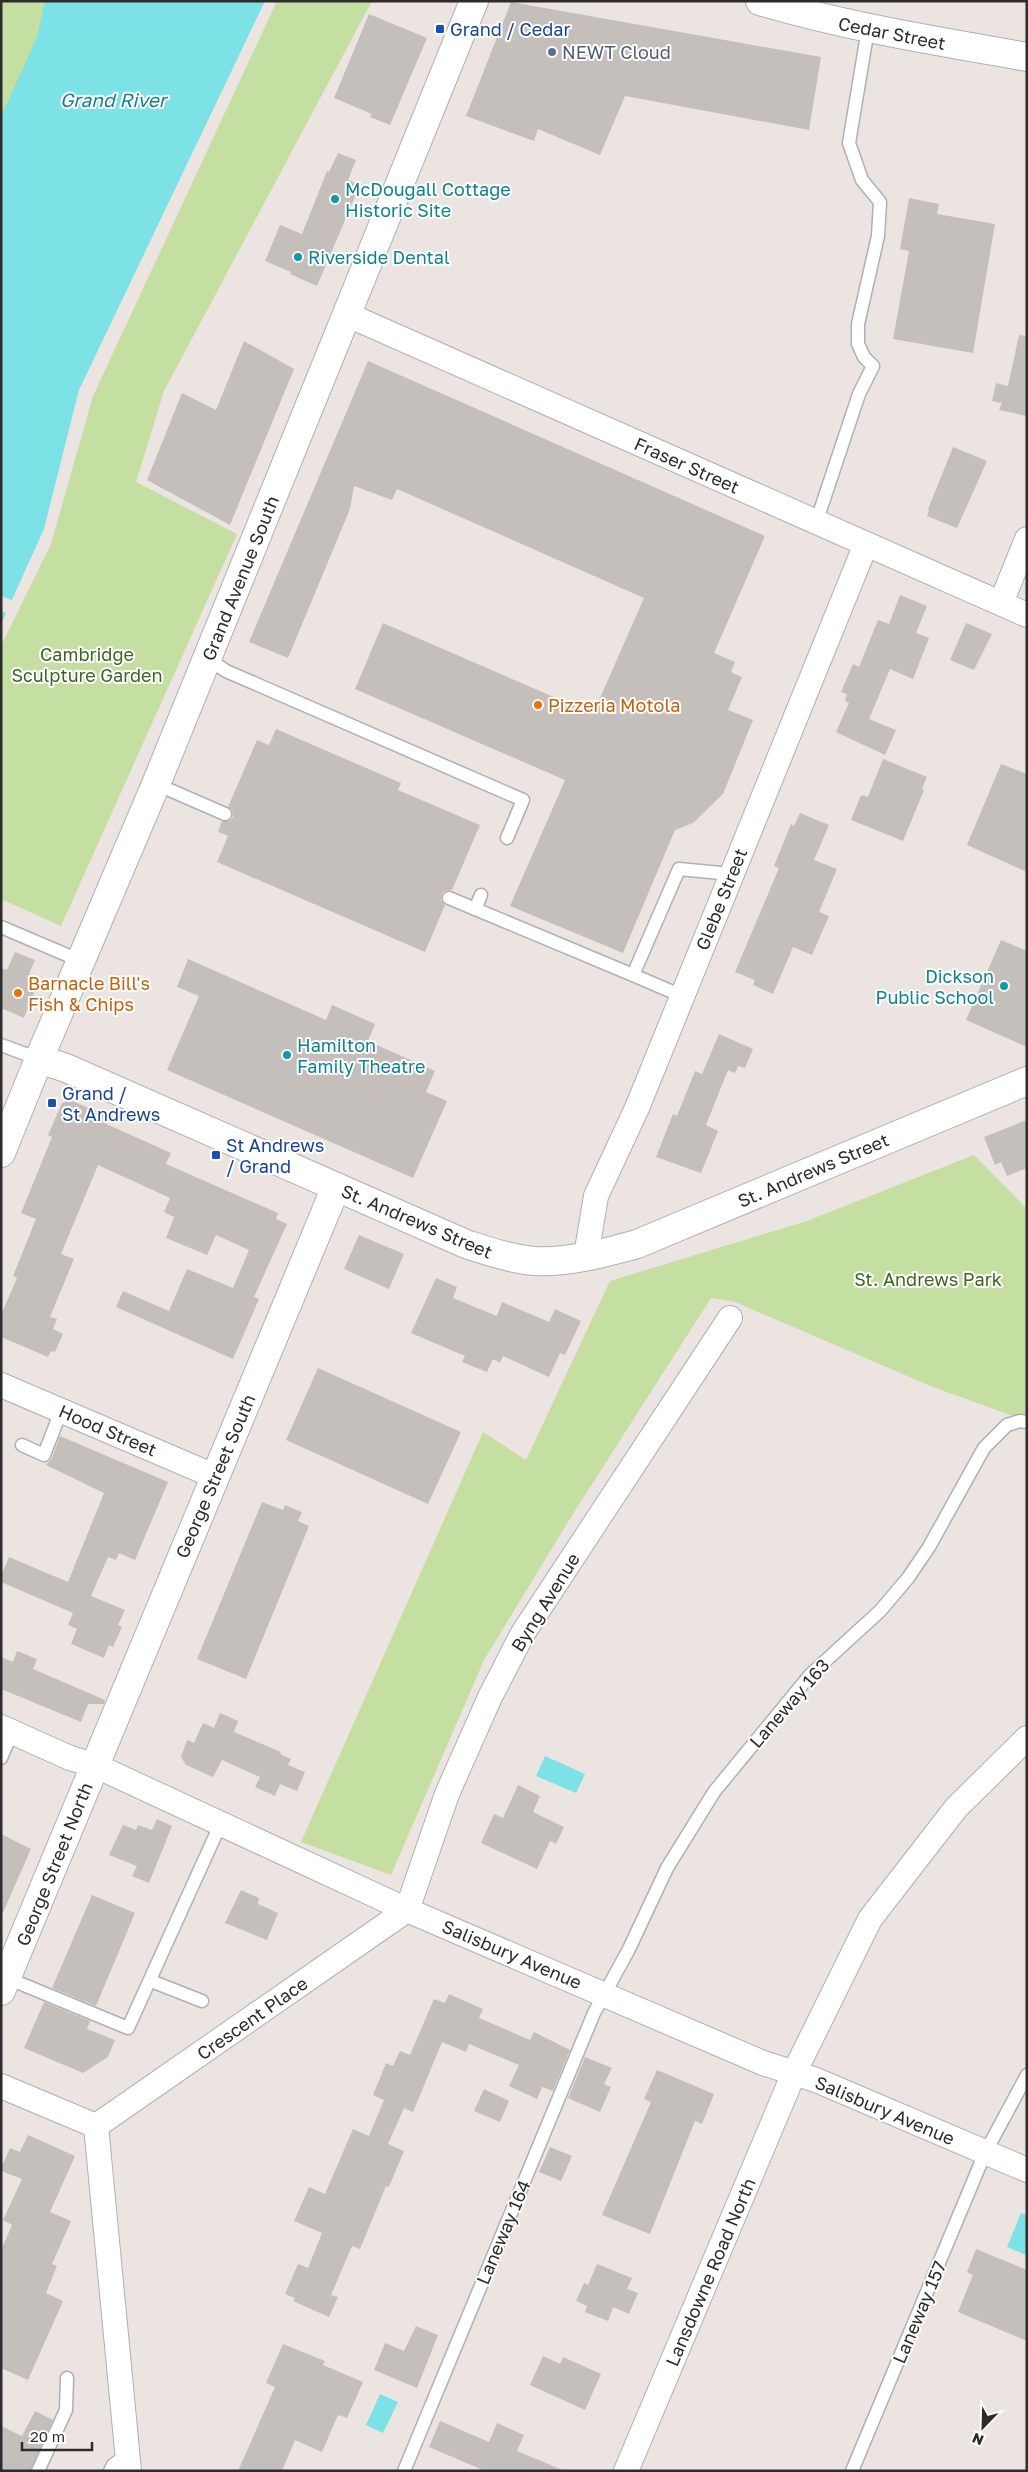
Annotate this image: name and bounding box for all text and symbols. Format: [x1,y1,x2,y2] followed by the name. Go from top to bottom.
[837,12,947,54] street label: Cedar Street
[450,18,570,40] place label: Grand / Cedar
[434,23,446,35] marker: Grand / Cedar
[562,41,671,63] place label: NEWT Cloud
[546,46,558,58] marker: NEWT Cloud
[60,88,169,111] water label: Grand River
[345,178,511,221] place label: McDougall Cottage Historic Site
[329,193,341,205] marker: McDougall Cottage Historic Site
[308,246,450,268] place label: Riverside Dental
[292,251,304,263] marker: Riverside Dental
[631,432,743,498] street label: Fraser Street
[197,492,283,664] street label: Grand Avenue South
[11,643,163,686] park label: Cambridge Sculpture Garden
[548,694,680,716] place label: Pizzeria Motola
[532,699,544,711] marker: Pizzeria Motola
[691,845,751,953] street label: Glebe Street
[876,965,994,1008] place label: Dickson Public School
[28,972,150,1015] place label: Barnacle Bill's Fish & Chips
[998,980,1010,992] marker: Dickson Public School
[12,987,24,999] marker: Barnacle Bill's Fish & Chips
[297,1034,425,1077] place label: Hamilton Family Theatre
[281,1049,293,1061] marker: Hamilton Family Theatre
[62,1082,160,1125] place label: Grand / St Andrews
[46,1097,58,1109] marker: Grand / St Andrews
[734,1128,892,1212] street label: St. Andrews Street
[226,1134,324,1177] place label: St Andrews / Grand
[210,1149,222,1161] marker: St Andrews / Grand
[338,1179,496,1263] street label: St. Andrews Street
[854,1268,1002,1290] park label: St. Andrews Park
[170,1391,260,1561] street label: George Street South
[56,1400,160,1460] street label: Hood Street
[506,1549,584,1655] street label: Byng Avenue
[744,1654,834,1752] street label: Laneway 163
[11,1779,97,1949] street label: George Street North
[439,1915,585,1993] street label: Salisbury Avenue
[192,1972,312,2064] street label: Crescent Place
[812,2071,958,2149] street label: Salisbury Avenue
[660,2175,760,2369] street label: Lansdowne Road North
[471,2177,535,2287] street label: Laneway 164
[888,2257,950,2367] street label: Laneway 157
[958,2402,1008,2452] north arrow
[22,2420,92,2452] scale bar
[30,2427,65,2445] text: 20 m
[970,2430,986,2449] text: N

